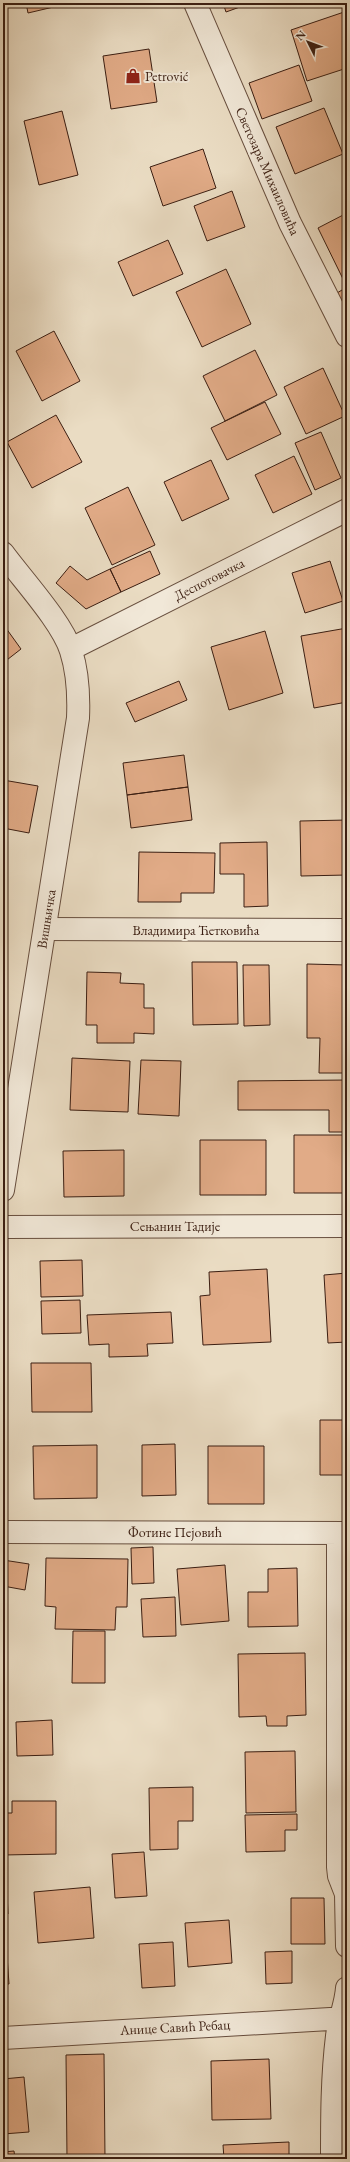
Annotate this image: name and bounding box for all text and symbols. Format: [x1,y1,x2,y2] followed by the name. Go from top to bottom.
[288,22,328,62] north arrow
[292,27,309,43] text: N
[124,67,142,85] shop icon: Petrović
[145,67,189,85] place label: Petrović
[232,104,305,238] street label: Светозара Михаиловића
[171,553,248,604] street label: Деспотовачка
[32,888,60,950] street label: Вишњичка
[133,921,260,939] street label: Владимира Ћетковића
[130,1217,221,1235] street label: Сењанин Тадије
[128,1523,222,1541] street label: Фотине Пејовић
[118,2015,231,2039] street label: Анице Савић Ребац

